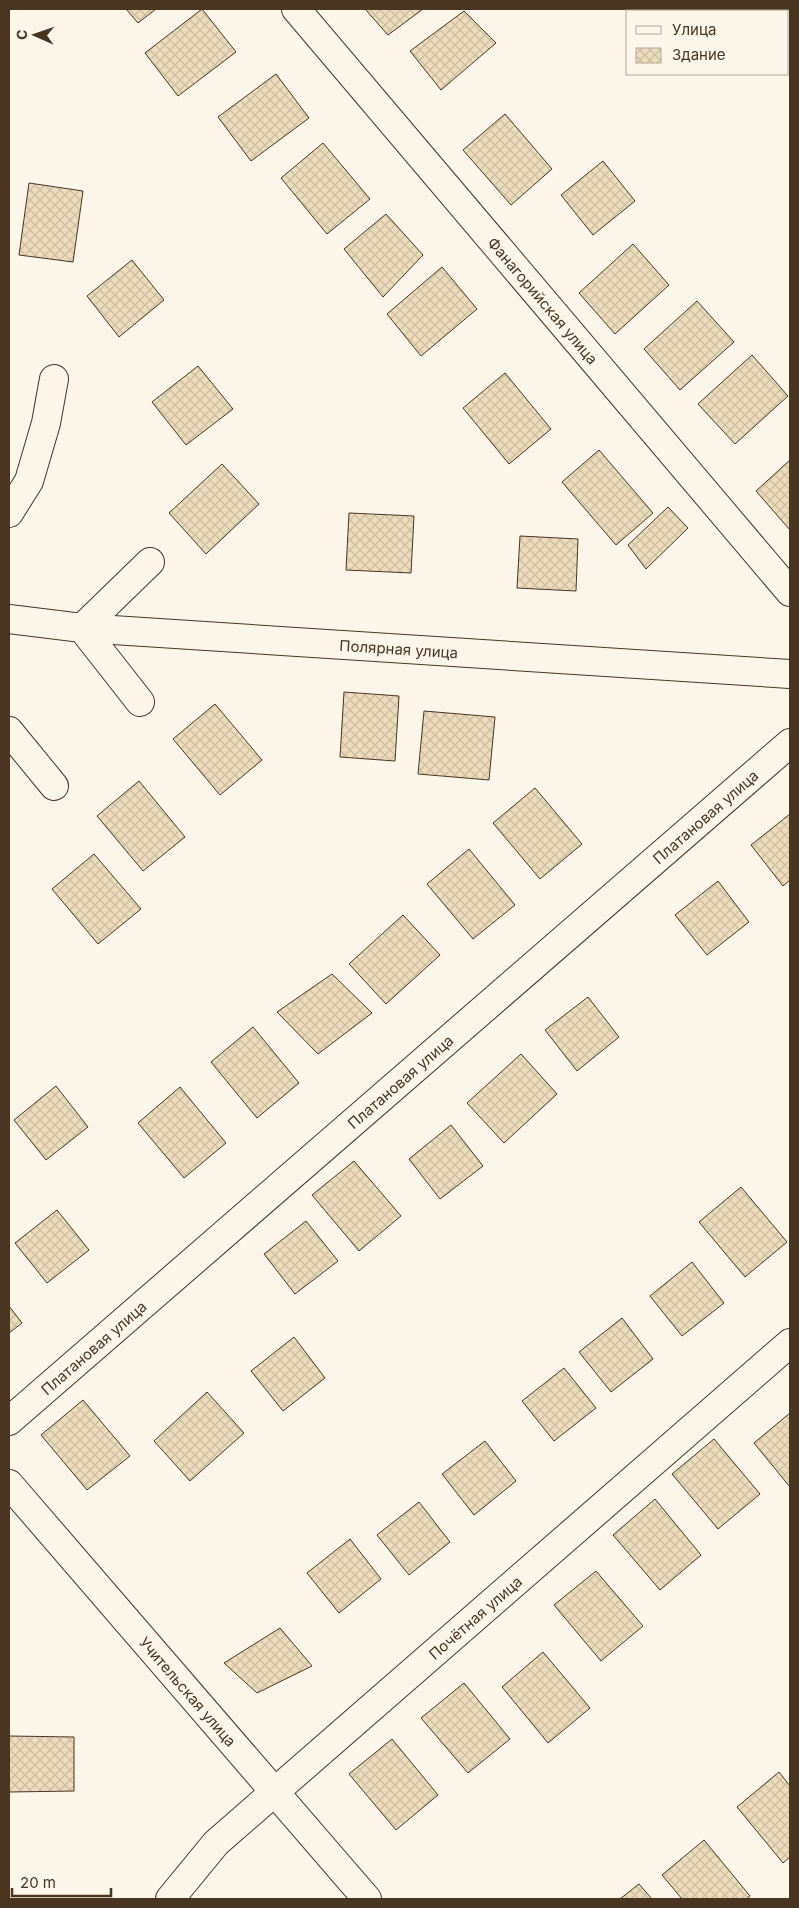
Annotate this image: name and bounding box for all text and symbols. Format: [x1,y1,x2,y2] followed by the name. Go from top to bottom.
[10,10,60,60] north arrow
[626,10,789,75] legend
[672,20,716,39] text: Улица
[13,29,30,40] text: С
[672,45,726,64] text: Здание
[484,233,602,368] street label: Фанагорийская улица
[339,635,459,662] street label: Полярная улица
[649,766,762,868] street label: Платановая улица
[343,1030,457,1132] street label: Платановая улица
[37,1297,150,1399] street label: Платановая улица
[425,1572,526,1663] street label: Почётная улица
[135,1633,241,1750] street label: Учительская улица
[12,1866,111,1898] scale bar
[20,1873,56,1892] text: 20 m

